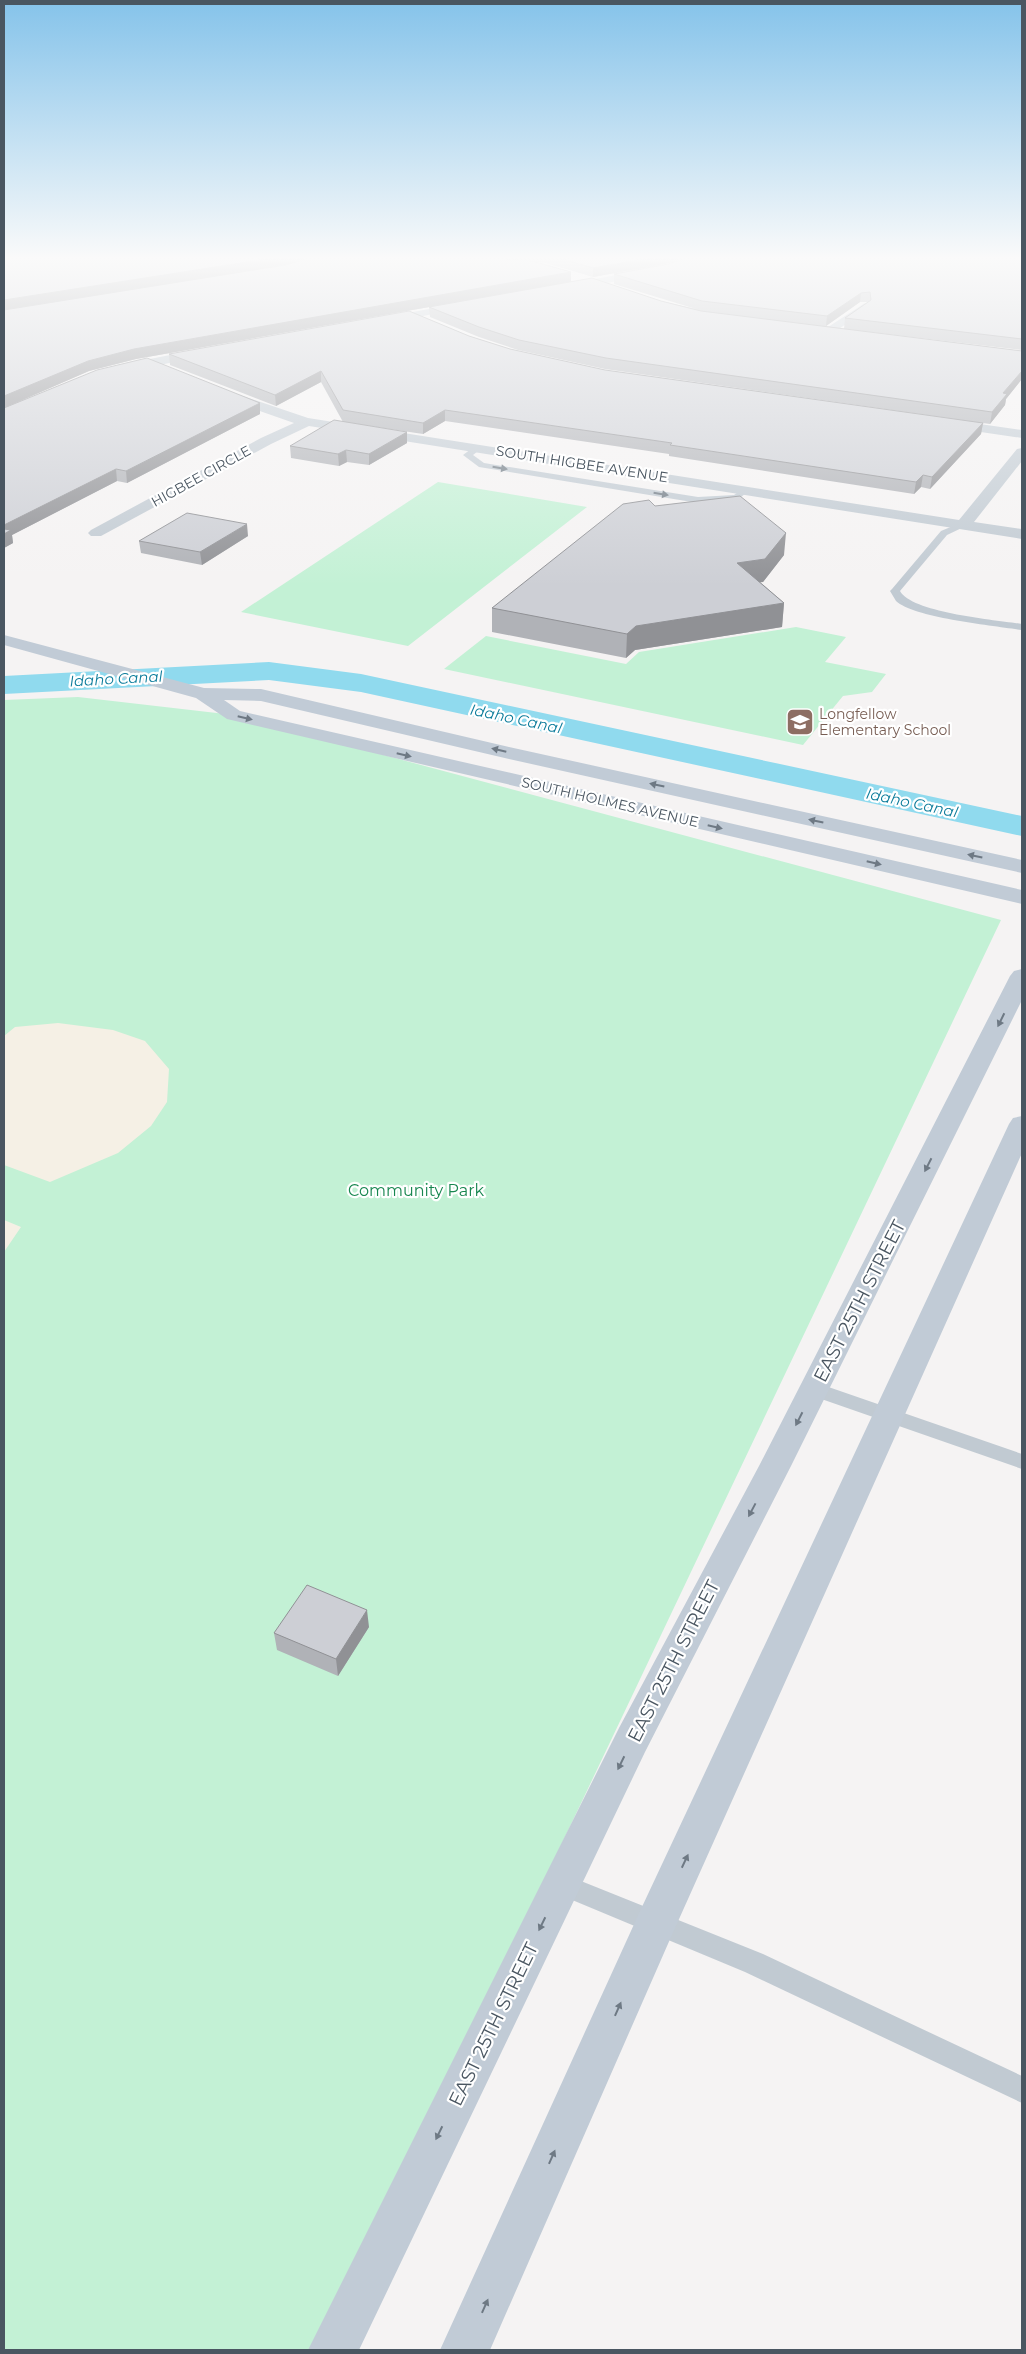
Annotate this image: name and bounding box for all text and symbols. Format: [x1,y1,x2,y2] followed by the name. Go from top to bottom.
[148,441,254,511] street label: HIGBEE CIRCLE
[495,441,669,487] street label: SOUTH HIGBEE AVENUE
[493,465,509,473] one-way arrow
[653,491,669,499] one-way arrow
[69,667,163,690] water label: Idaho Canal
[468,700,564,738] water label: Idaho Canal
[819,705,951,739] place label: Longfellow Elementary School
[785,707,815,737] school or university icon: Longfellow Elementary School
[238,714,253,722] one-way arrow
[491,746,506,754] one-way arrow
[396,751,411,759] one-way arrow
[520,773,700,831] street label: SOUTH HOLMES AVENUE
[649,781,665,789] one-way arrow
[864,784,960,822] water label: Idaho Canal
[808,817,824,825] one-way arrow
[708,823,723,831] one-way arrow
[967,852,982,860] one-way arrow
[866,859,881,867] one-way arrow
[997,1012,1005,1027] one-way arrow
[924,1158,932,1172] one-way arrow
[348,1181,484,1200] park label: Community Park
[809,1216,910,1386] street label: EAST 25TH STREET
[795,1412,803,1426] one-way arrow
[748,1502,756,1517] one-way arrow
[623,1576,724,1746] street label: EAST 25TH STREET
[617,1755,625,1770] one-way arrow
[681,1854,689,1868] one-way arrow
[538,1917,546,1931] one-way arrow
[444,1939,543,2110] street label: EAST 25TH STREET
[614,2002,622,2016] one-way arrow
[435,2126,443,2140] one-way arrow
[548,2150,556,2164] one-way arrow
[482,2299,490,2313] one-way arrow

